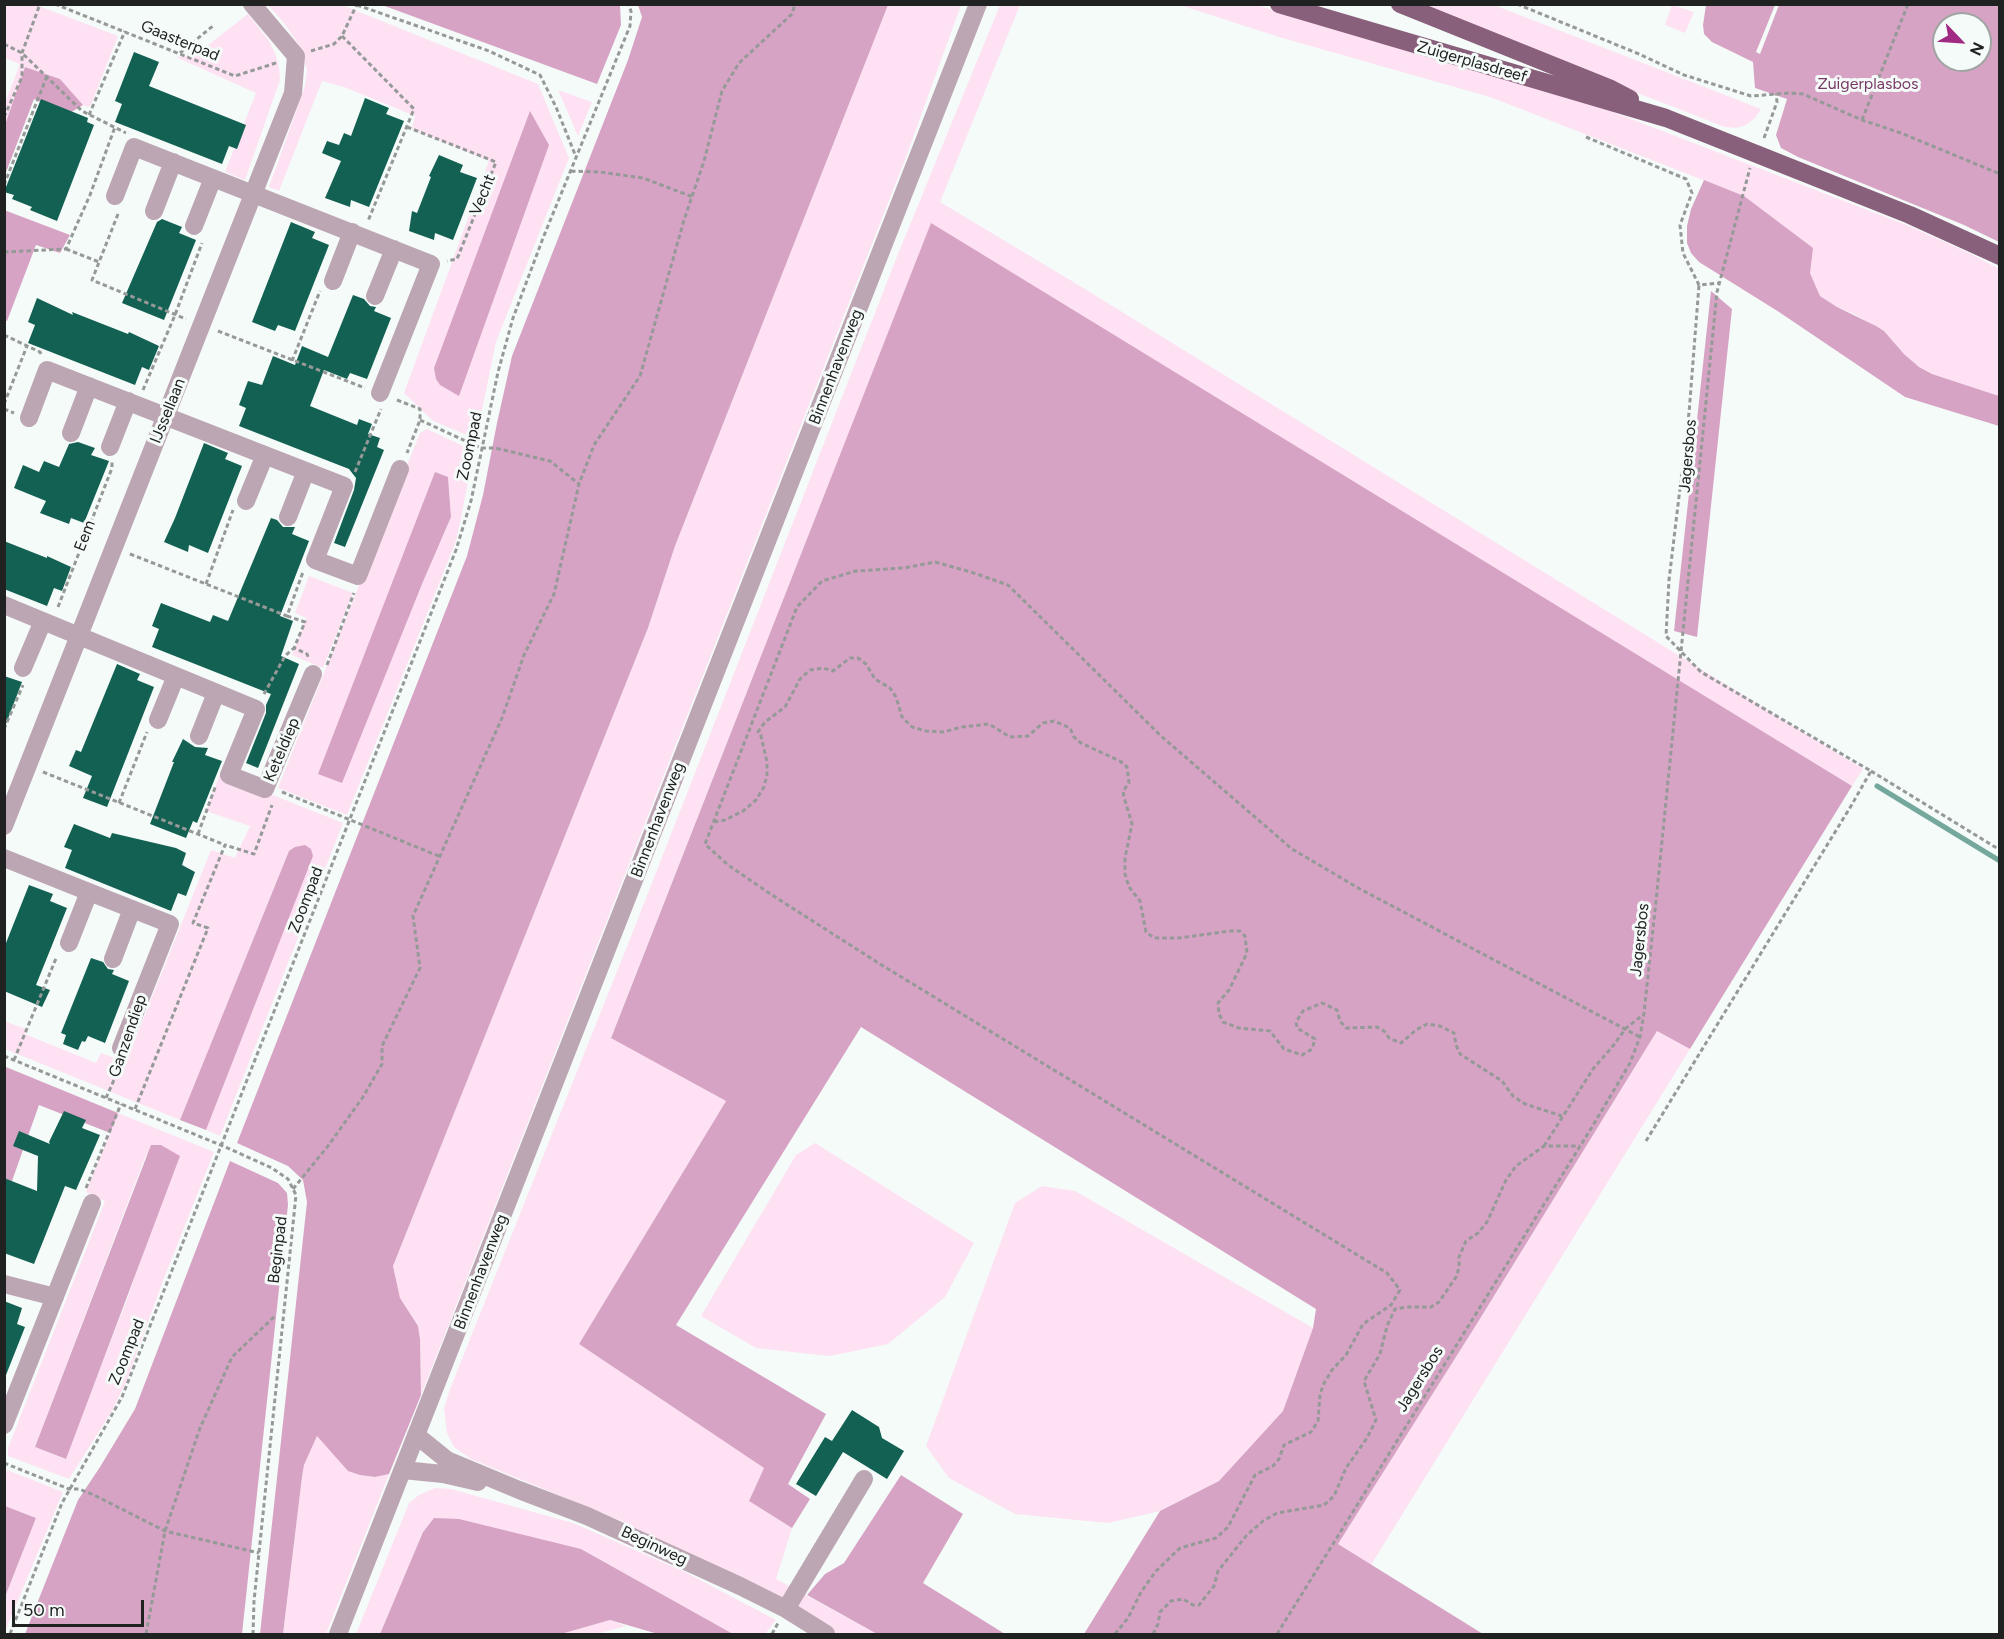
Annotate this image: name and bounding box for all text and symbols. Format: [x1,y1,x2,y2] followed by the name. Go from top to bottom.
[1932,12,1992,72] north arrow
[138,17,222,65] street label: Gaasterpad
[1415,37,1529,87] street label: Zuigerplasdreef
[1966,39,1988,59] text: N
[1817,74,1919,94] park label: Zuigerplasbos
[466,172,500,218] street label: Vecht
[805,307,867,427] street label: Binnenhavenweg
[146,376,190,446] street label: IJssellaan
[453,410,487,482] street label: Zoompad
[1675,419,1701,493] street label: Jagersbos
[70,518,100,554] street label: Eem
[260,715,304,785] street label: Keteldiep
[627,760,689,880] street label: Binnenhavenweg
[285,864,327,936] street label: Zoompad
[1627,902,1653,978] street label: Jagersbos
[105,992,151,1080] street label: Ganzendiep
[450,1212,512,1332] street label: Binnenhavenweg
[264,1215,292,1285] street label: Beginpad
[105,1316,149,1388] street label: Zoompad
[1392,1343,1448,1415] street label: Jagersbos
[618,1522,690,1570] street label: Beginweg
[15,1588,147,1626] scale bar
[23,1599,65,1621] text: 50 m

